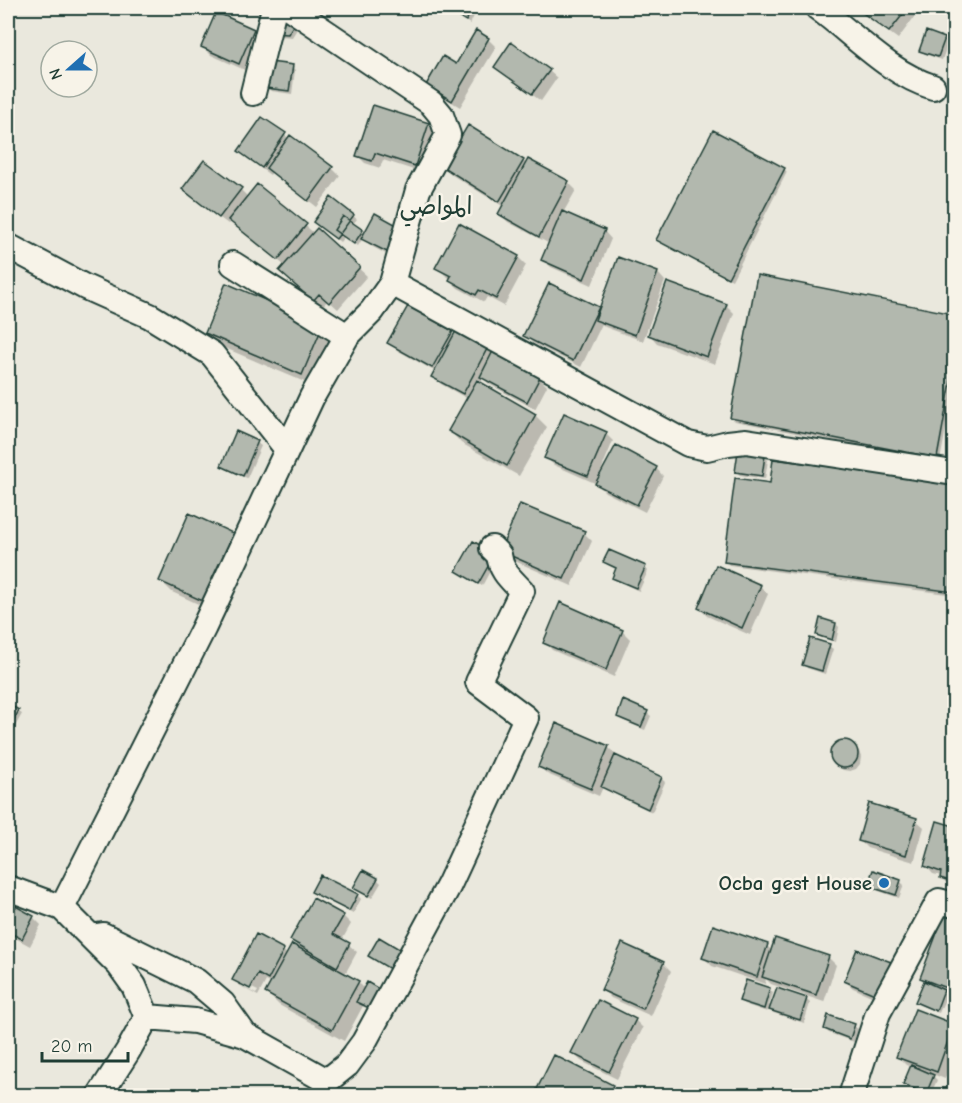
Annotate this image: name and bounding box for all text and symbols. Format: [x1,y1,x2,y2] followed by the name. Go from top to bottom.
[39,39,99,99] north arrow
[46,66,66,82] text: N
[400,192,472,227] district label: المواصي
[718,871,872,895] place label: Ocba gest House
[877,876,891,890] marker: Ocba gest House
[42,1025,128,1063] scale bar
[51,1036,92,1057] text: 20 m

